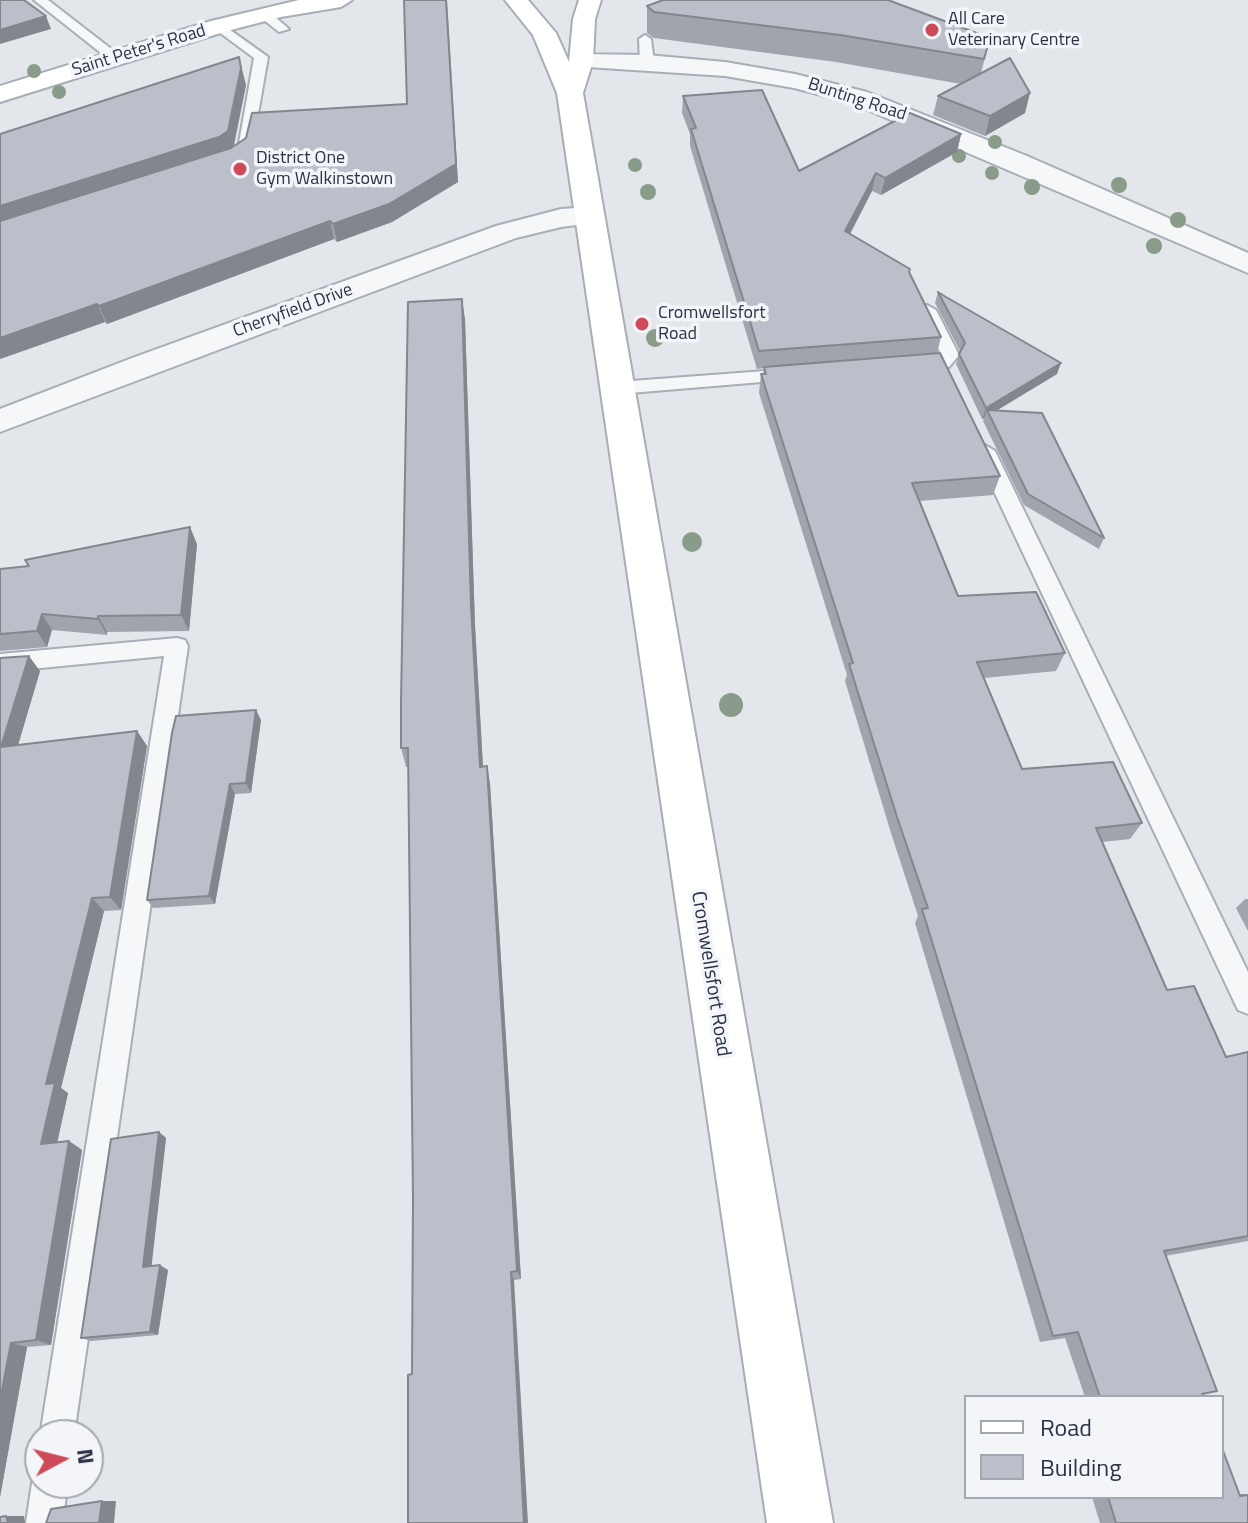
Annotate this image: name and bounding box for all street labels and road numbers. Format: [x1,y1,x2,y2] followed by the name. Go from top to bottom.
[69,20,209,82] street label: Saint Peter's Road
[805,74,909,126] street label: Bunting Road
[230,279,356,343] street label: Cherryfield Drive
[685,890,735,1058] street label: Cromwellsfort Road

